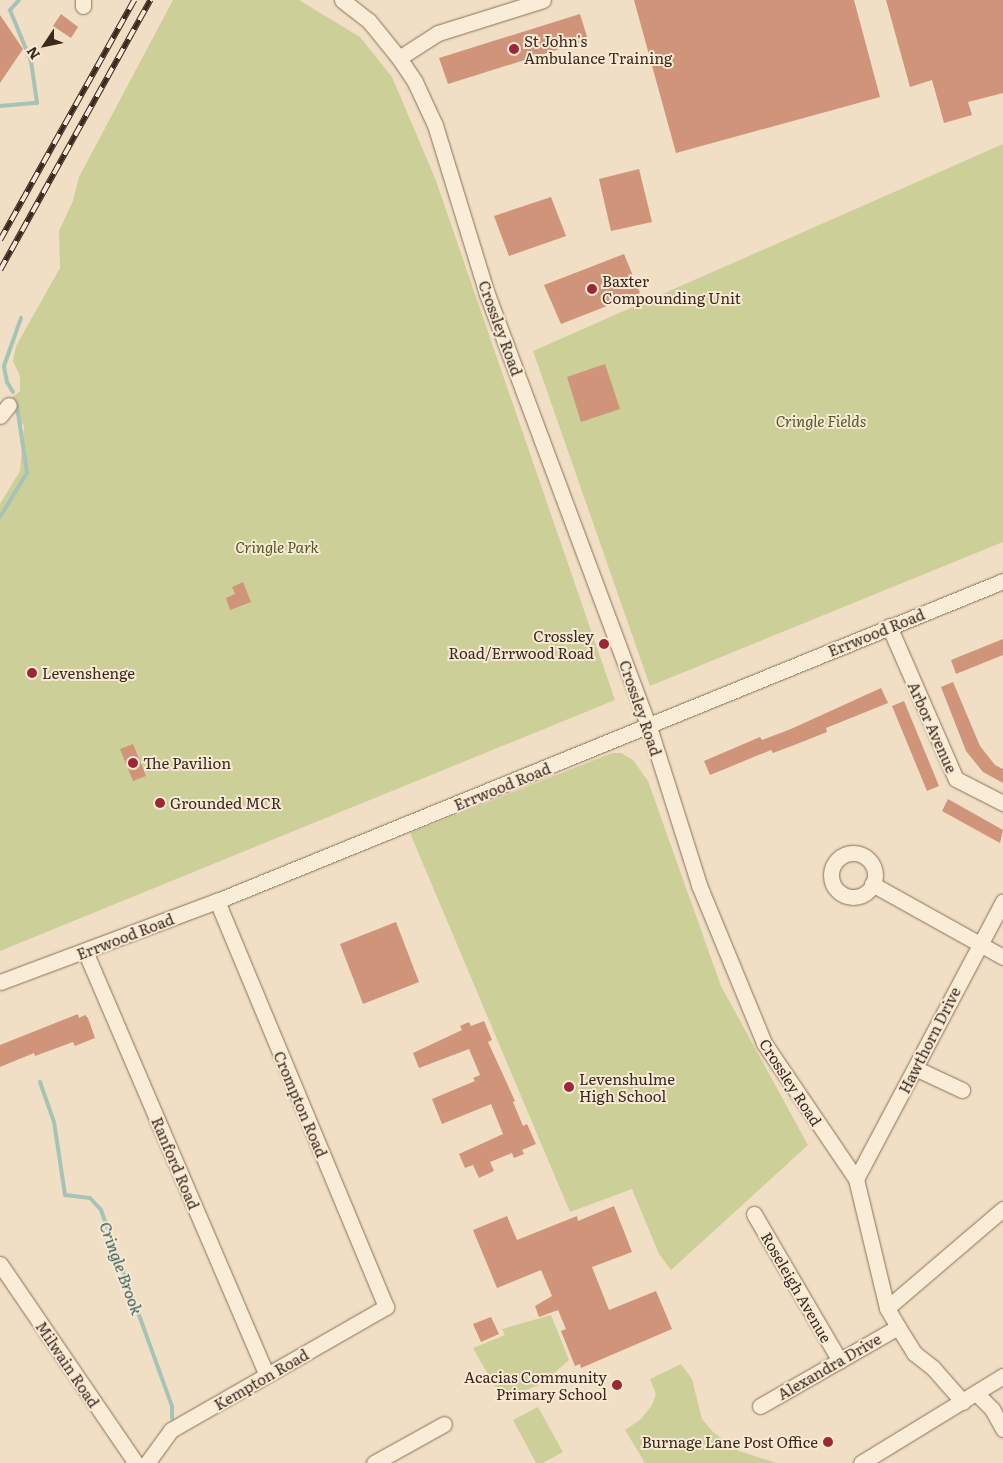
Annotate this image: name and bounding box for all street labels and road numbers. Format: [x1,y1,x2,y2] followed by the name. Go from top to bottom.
[475,278,527,378] street label: Crossley Road
[825,604,927,660] street label: Errwood Road
[616,658,666,758] street label: Crossley Road
[905,679,961,775] street label: Arbor Avenue
[451,758,553,814] street label: Errwood Road
[74,909,176,963] street label: Errwood Road
[894,984,964,1096] street label: Hawthorn Drive
[756,1035,826,1129] street label: Crossley Road
[271,1048,331,1160] street label: Crompton Road
[149,1114,203,1212] street label: Ranford Road
[758,1228,836,1346] street label: Roseleigh Avenue
[33,1318,103,1410] street label: Milwain Road
[774,1329,884,1403] street label: Alexandra Drive
[211,1345,311,1413] street label: Kempton Road

